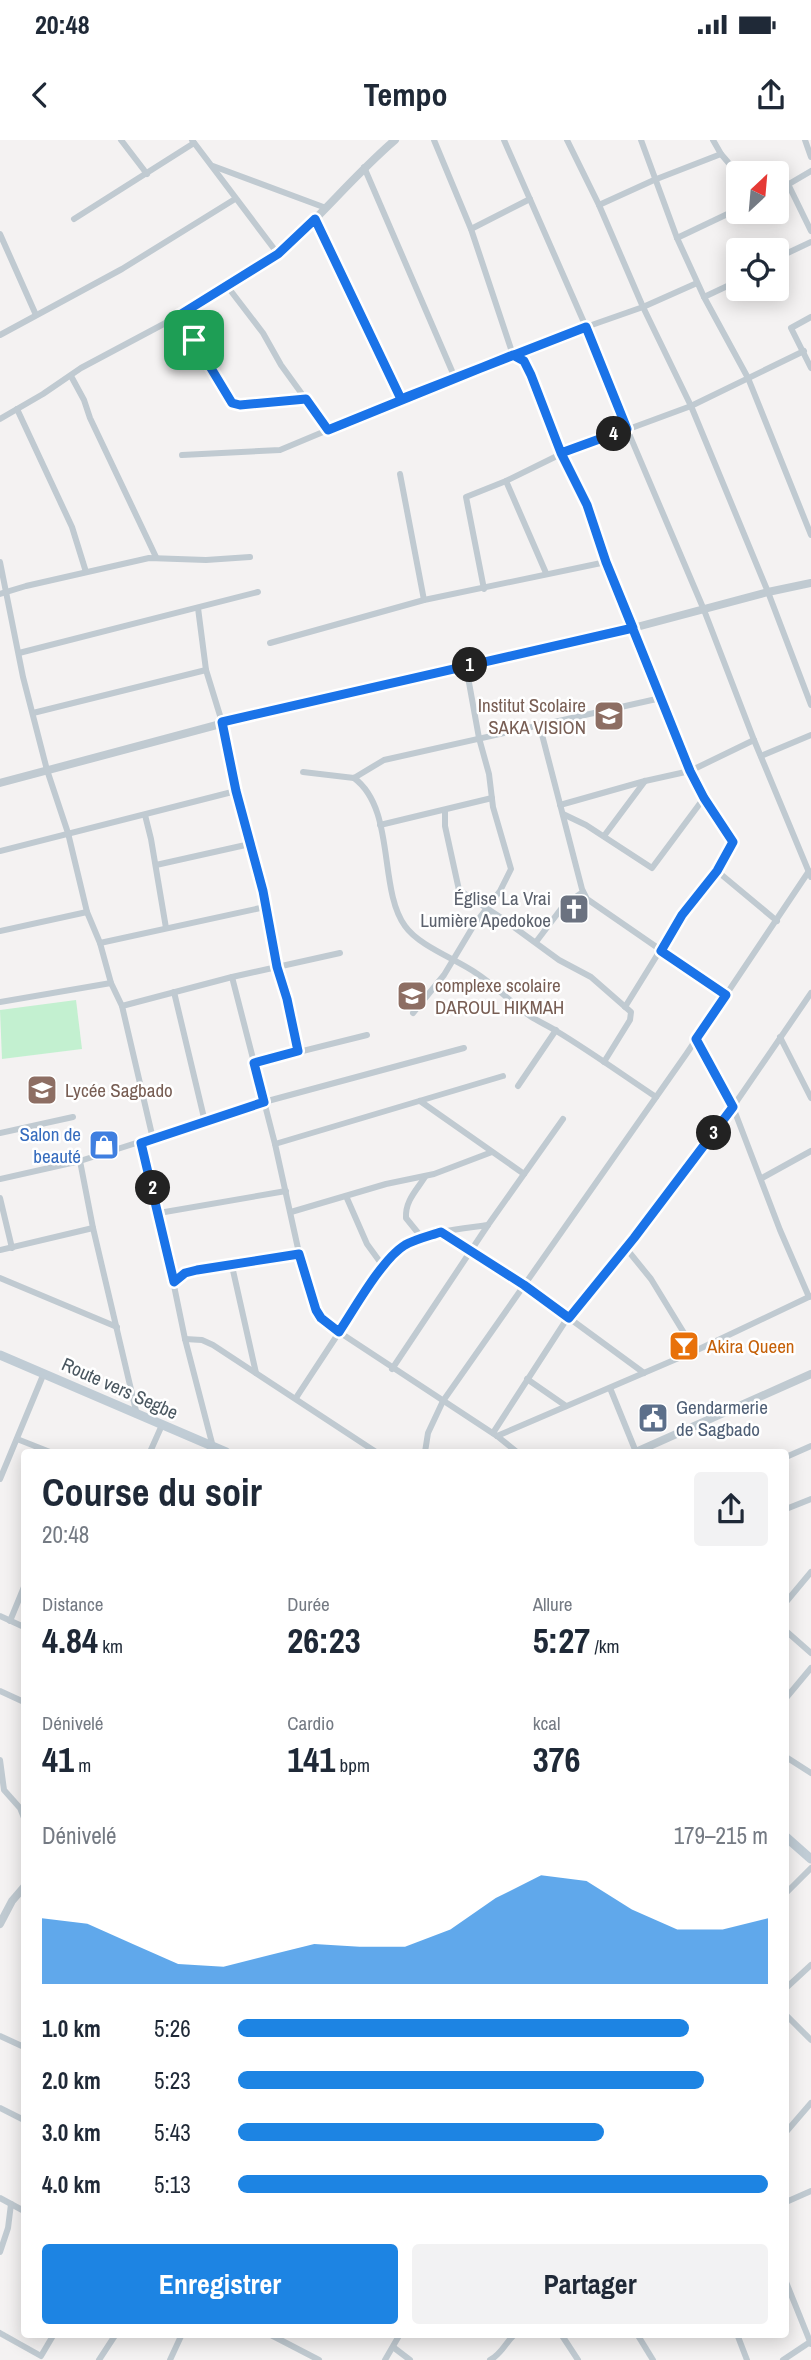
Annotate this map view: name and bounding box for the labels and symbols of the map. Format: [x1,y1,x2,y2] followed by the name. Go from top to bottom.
[726,161,789,224] north arrow
[164,310,224,370] pin
[596,416,632,452] pin: 4
[452,648,488,682] pin: 1
[478,692,586,740] place label: Institut Scolaire SAKA VISION
[592,699,626,733] school or university icon: Institut Scolaire SAKA VISION
[420,885,551,933] place label: Église La Vrai Lumière Apedokoe
[557,892,591,926] church icon: Église La Vrai Lumière Apedokoe
[435,972,564,1020] place label: complexe scolaire DAROUL HIKMAH
[395,979,429,1013] school or university icon: complexe scolaire DAROUL HIKMAH
[25,1073,59,1107] school or university icon: Lycée Sagbado
[65,1077,173,1103] place label: Lycée Sagbado
[696,1116,732,1150] pin: 3
[19,1121,81,1169] place label: Salon de beauté
[87,1128,121,1162] shop icon: Salon de beauté
[136,1170,170,1206] pin: 2
[667,1329,701,1363] bar icon: Akira Queen
[706,1333,794,1359] place label: Akira Queen
[58,1351,182,1425] street label: Route vers Segbe
[676,1394,768,1442] place label: Gendarmerie de Sagbado
[636,1401,670,1435] public building icon: Gendarmerie de Sagbado

